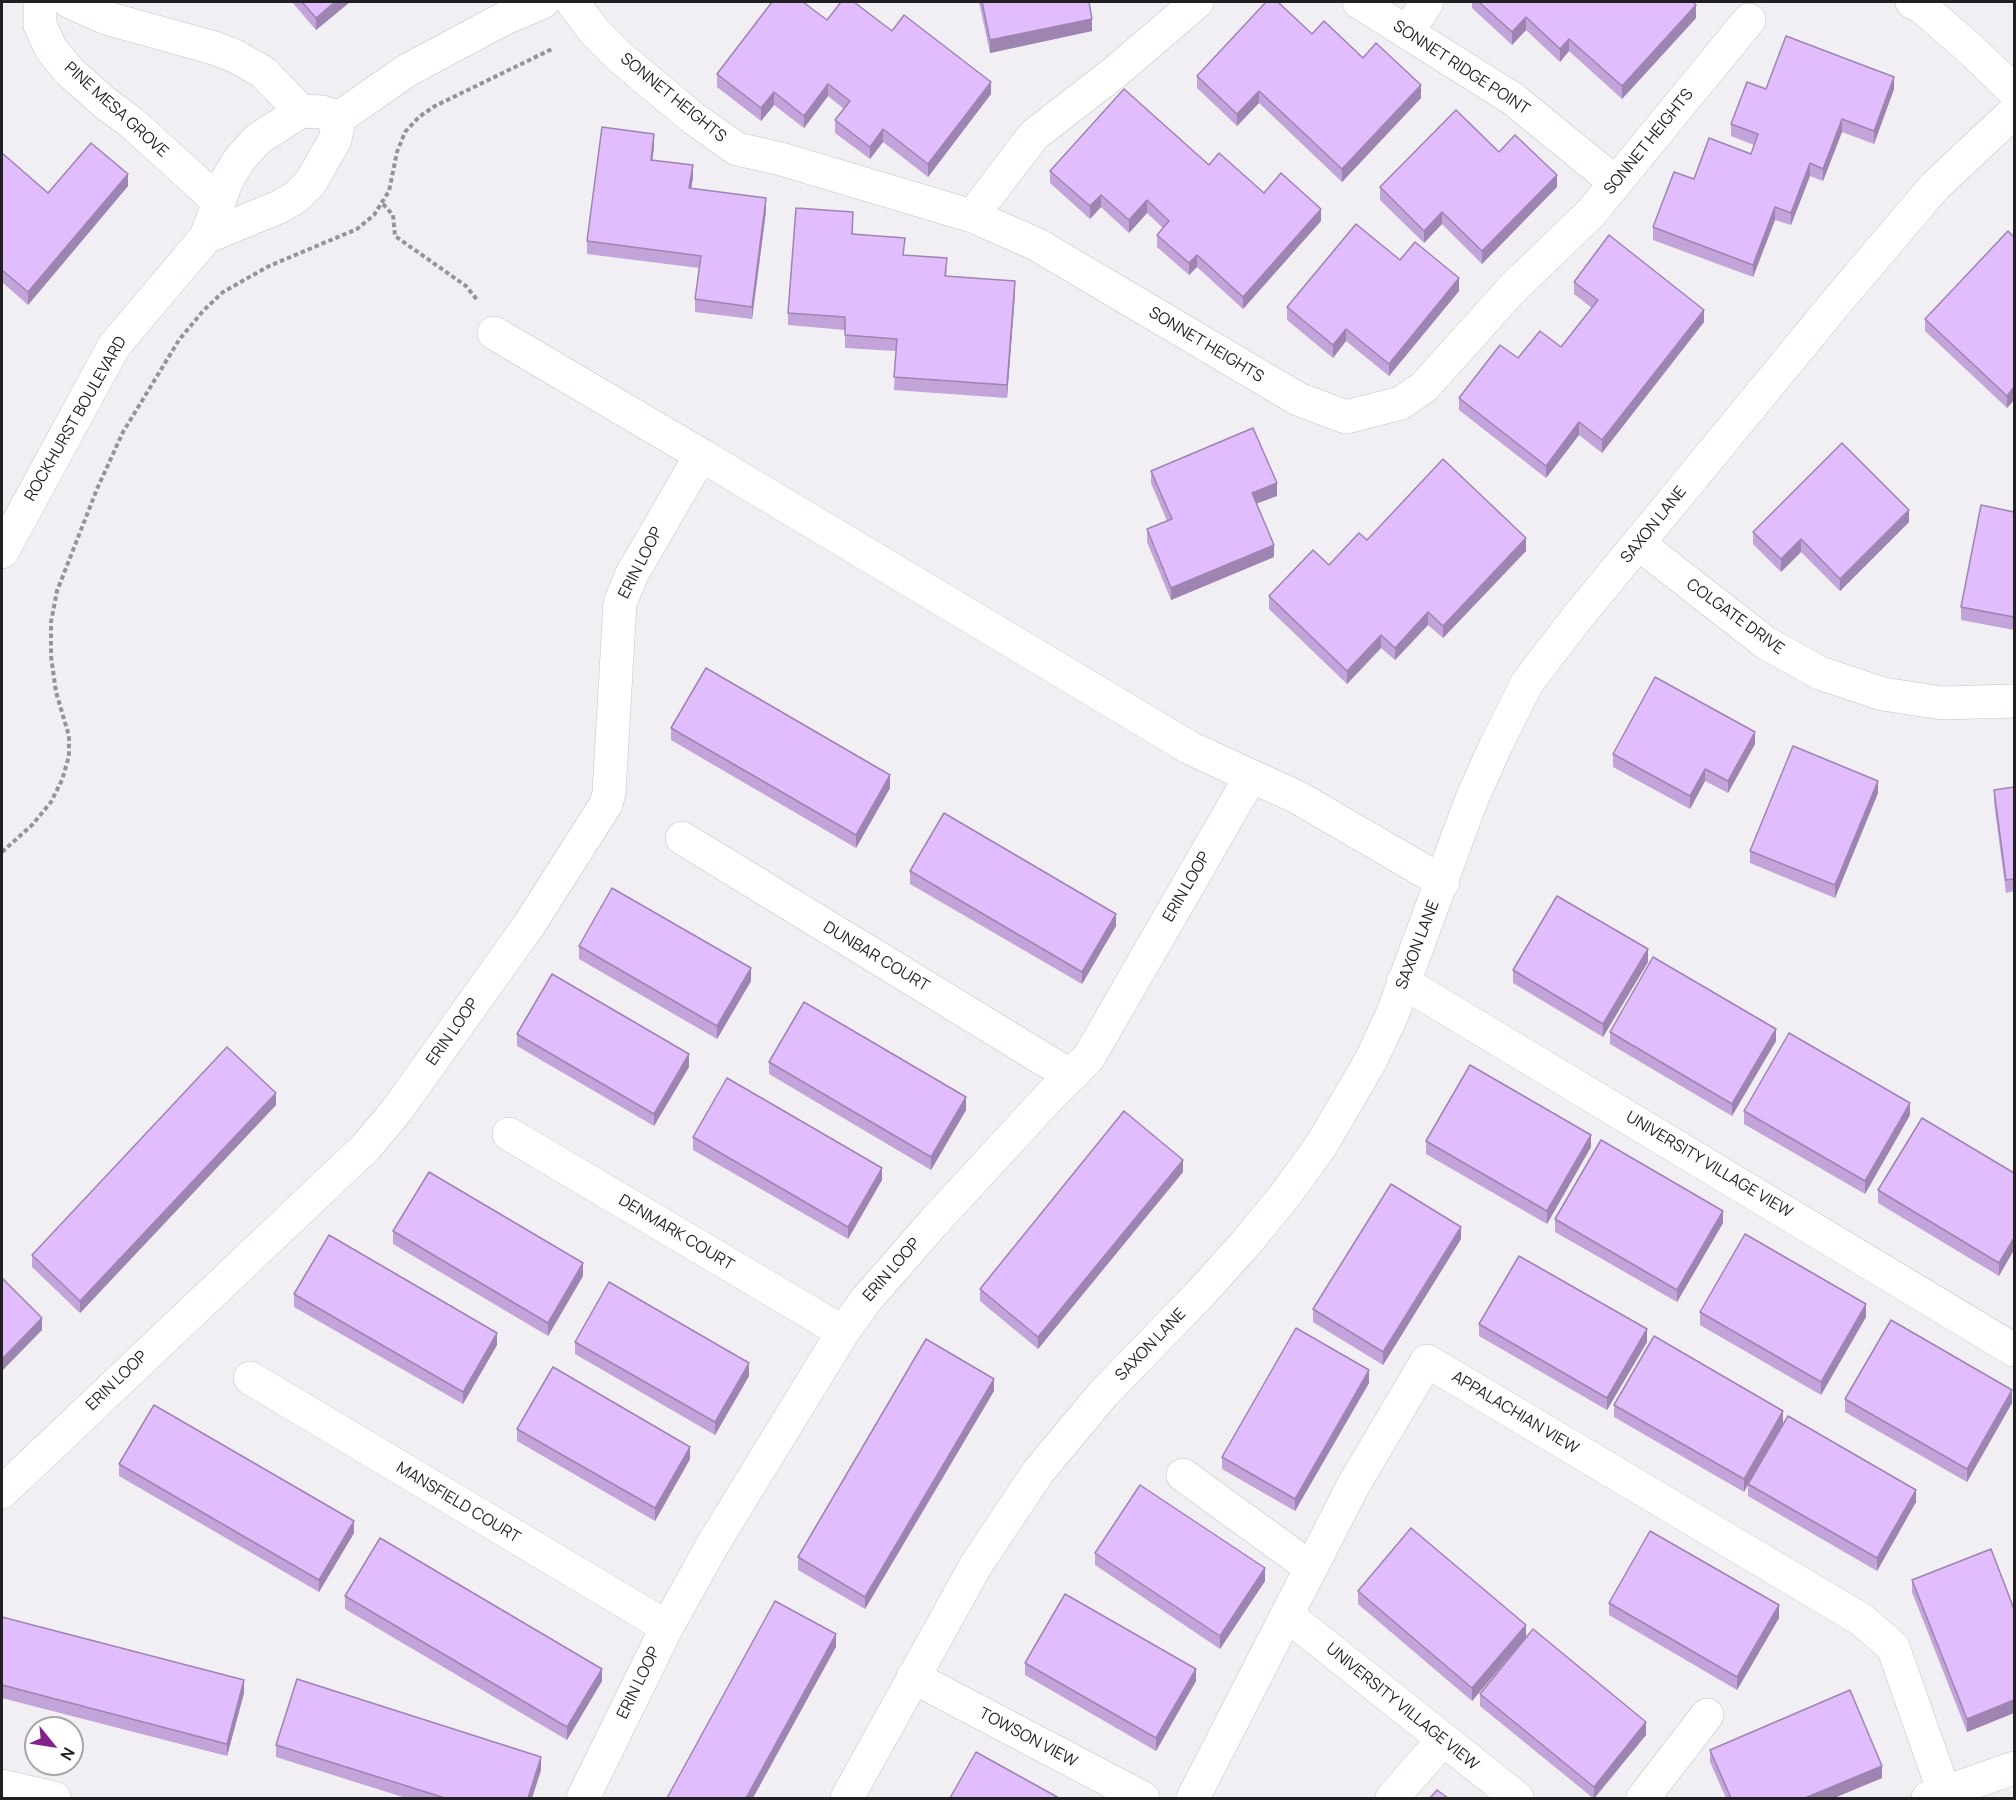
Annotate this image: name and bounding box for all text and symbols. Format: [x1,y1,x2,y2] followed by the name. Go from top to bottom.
[1389,17,1533,119] street label: SONNET RIDGE POINT
[616,49,730,147] street label: SONNET HEIGHTS
[60,58,172,162] street label: PINE MESA GROVE
[1600,85,1698,199] street label: SONNET HEIGHTS
[1145,303,1267,387] street label: SONNET HEIGHTS
[21,333,131,505] street label: ROCKHURST BOULEVARD
[1617,483,1691,567] street label: SAXON LANE
[615,524,667,602] street label: ERIN LOOP
[1682,575,1788,659] street label: COLGATE DRIVE
[1159,849,1215,925] street label: ERIN LOOP
[1392,898,1444,992] street label: SAXON LANE
[820,918,932,996] street label: DUNBAR COURT
[423,995,483,1069] street label: ERIN LOOP
[1622,1108,1796,1222] street label: UNIVERSITY VILLAGE VIEW
[615,1191,737,1275] street label: DENMARK COURT
[859,1234,925,1306] street label: ERIN LOOP
[1112,1305,1190,1385] street label: SAXON LANE
[82,1347,152,1415] street label: ERIN LOOP
[1448,1368,1582,1458] street label: APPALACHIAN VIEW
[392,1458,524,1548] street label: MANSFIELD COURT
[1322,1639,1482,1775] street label: UNIVERSITY VILLAGE VIEW
[613,1644,665,1722] street label: ERIN LOOP
[976,1704,1080,1772] street label: TOWSON VIEW
[24,1716,84,1776] north arrow
[55,1744,80,1764] text: N

